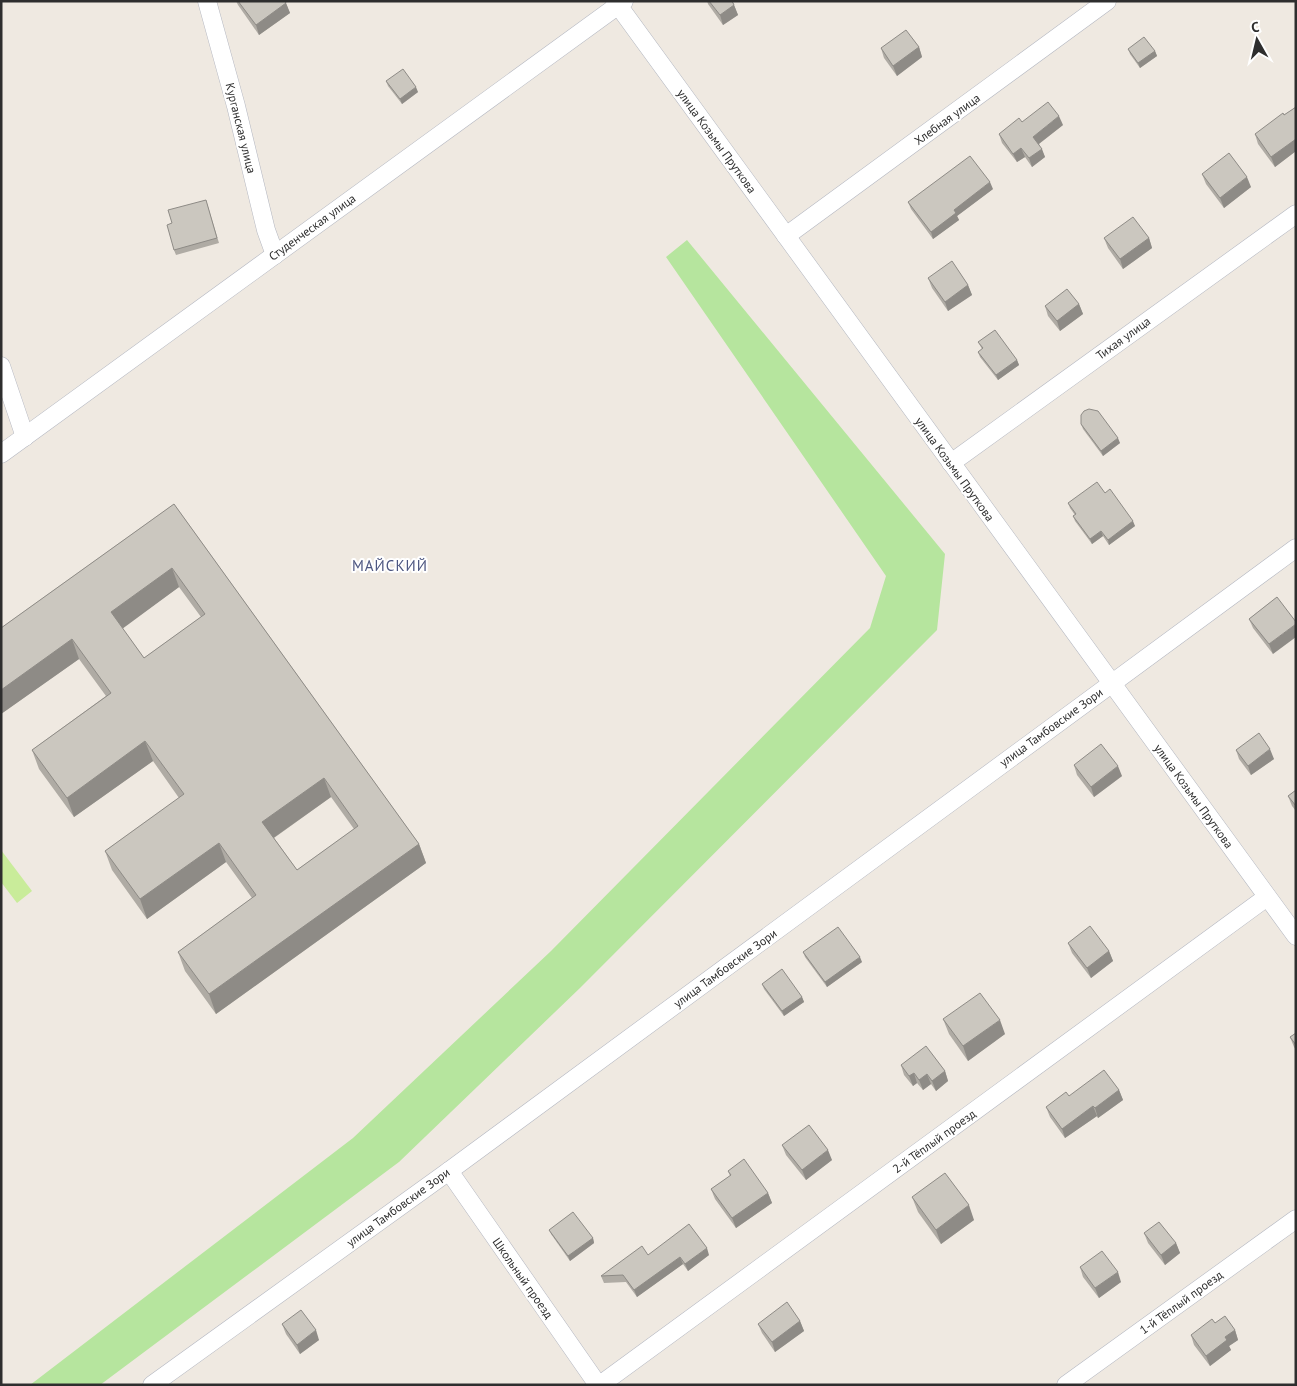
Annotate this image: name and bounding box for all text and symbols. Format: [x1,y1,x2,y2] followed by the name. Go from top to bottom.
[1232,15,1282,65] north arrow
[1250,18,1260,37] text: С
[222,81,260,175] street label: Курганская улица
[674,86,760,196] street label: улица Козьмы Пруткова
[911,90,983,148] street label: Хлебная улица
[266,190,358,264] street label: Студенческая улица
[1093,313,1153,363] street label: Тихая улица
[912,414,998,524] street label: улица Козьмы Пруткова
[352,556,428,575] district label: МАЙСКИЙ
[996,684,1106,770] street label: улица Тамбовские Зори
[1151,741,1237,851] street label: улица Козьмы Пруткова
[670,925,780,1011] street label: улица Тамбовские Зори
[890,1106,979,1176] street label: 2-й Тёплый проезд
[343,1164,453,1250] street label: улица Тамбовские Зори
[489,1235,557,1322] street label: Школьный проезд
[1137,1267,1226,1337] street label: 1-й Тёплый проезд

